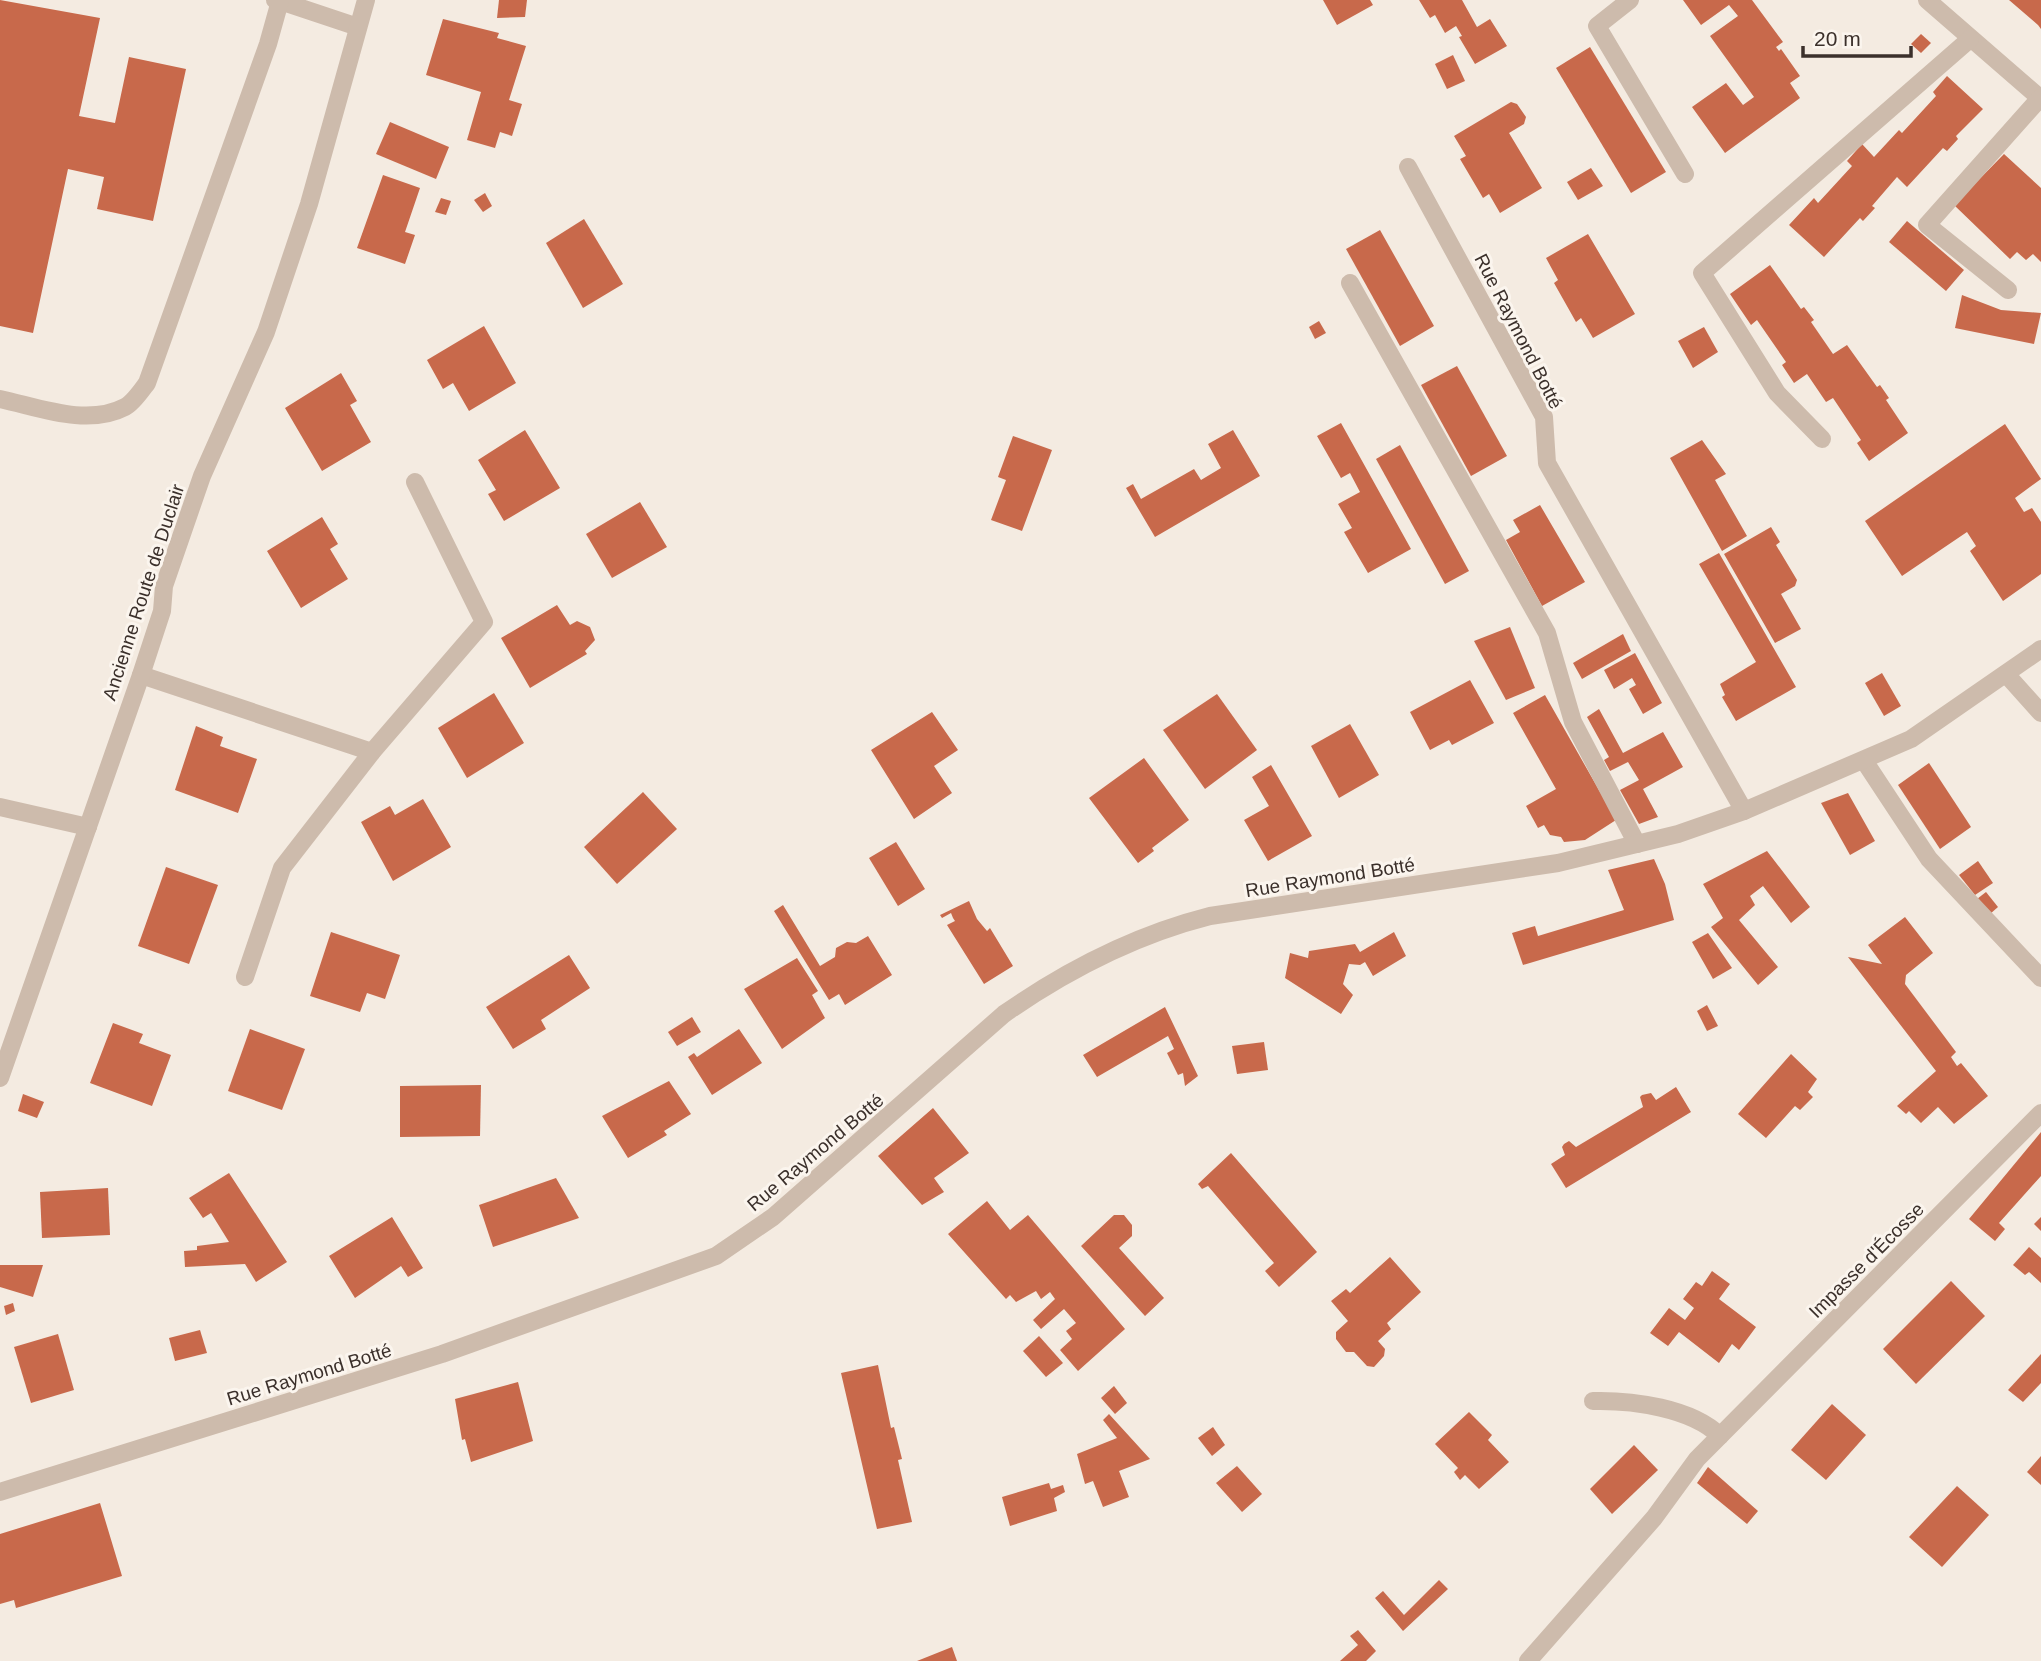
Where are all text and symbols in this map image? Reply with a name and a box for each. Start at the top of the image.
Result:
scale bar [1803,14,1912,58]
text: 20 m [1814,27,1861,50]
street label: Rue Raymond Botté [1470,250,1567,412]
street label: Ancienne Route de Duclair [99,481,189,703]
street label: Rue Raymond Botté [1244,854,1416,901]
street label: Rue Raymond Botté [743,1089,888,1215]
street label: Impasse d'Écosse [1805,1199,1928,1322]
street label: Rue Raymond Botté [224,1339,394,1410]

